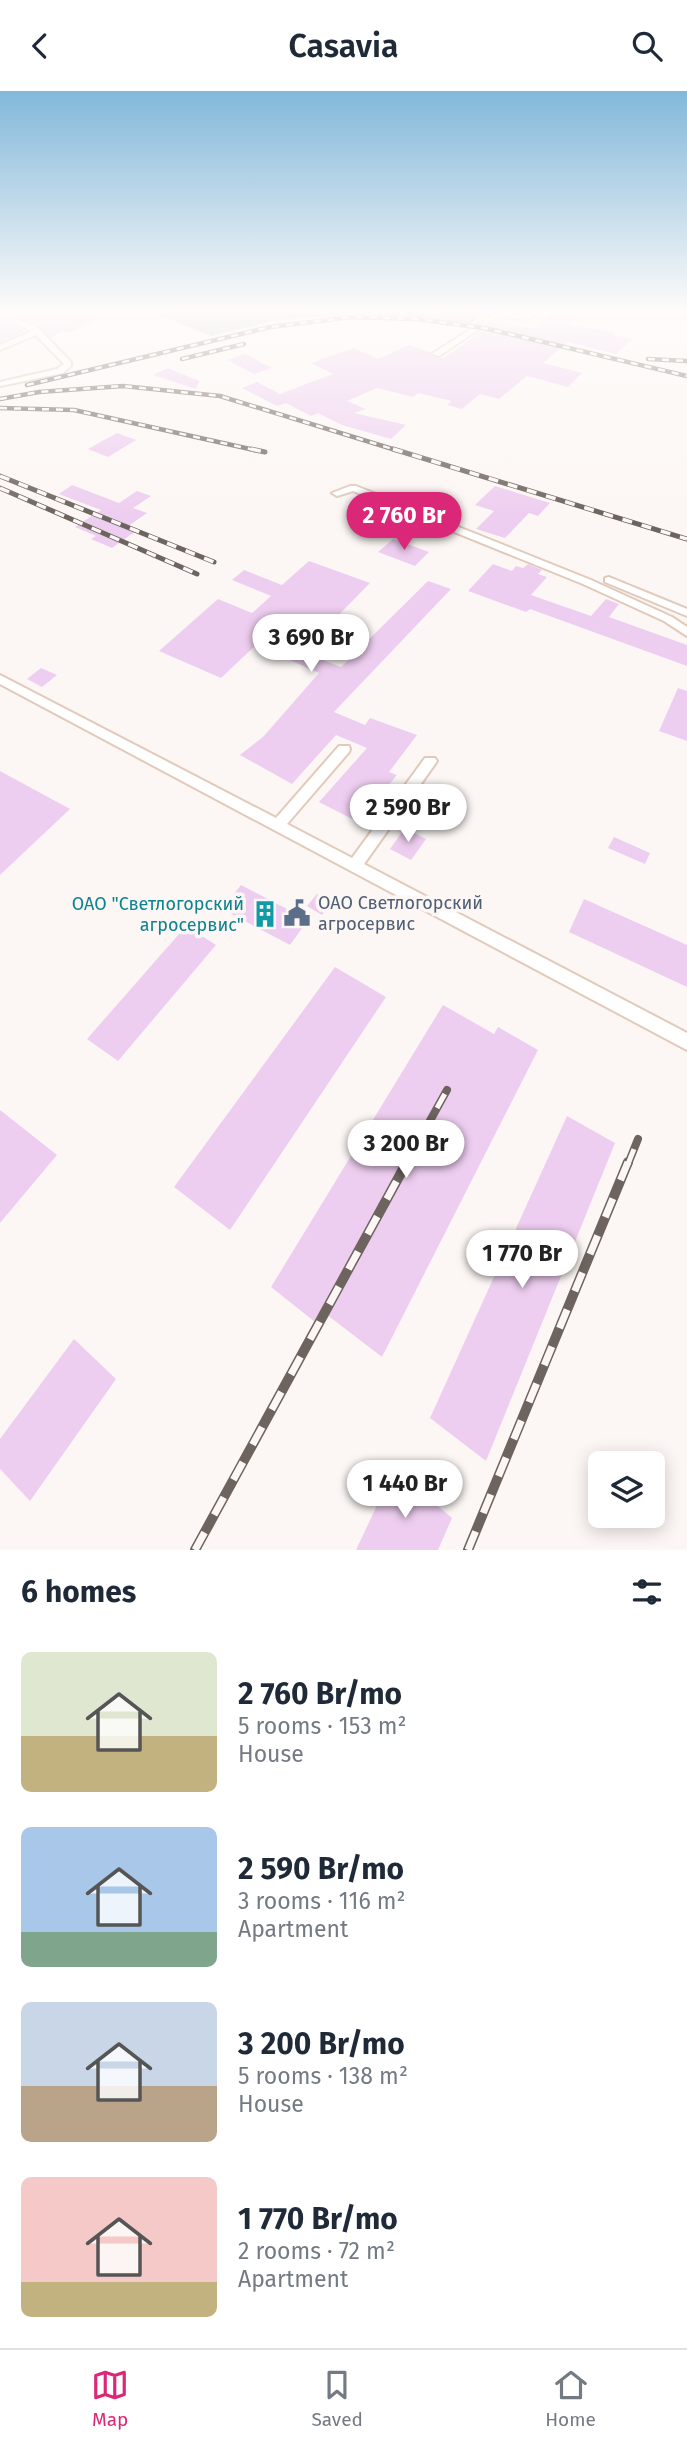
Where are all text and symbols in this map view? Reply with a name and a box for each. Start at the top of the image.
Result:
icon: back [21,27,59,65]
text: Casavia [289,27,398,65]
icon: search [628,27,666,65]
pin: 2 760 Br [332,493,476,552]
text: 2 760 Br [363,501,445,529]
pin: 3 690 Br [239,615,383,674]
text: 3 690 Br [268,623,354,651]
pin: 2 590 Br [336,785,480,844]
text: 2 590 Br [366,793,450,821]
place label: ОАО Светлогорский агросервис [318,892,483,935]
place label: ОАО "Светлогорский агросервис" [72,893,244,936]
public building icon: ОАО Светлогорский агросервис [282,898,312,928]
building icon: ОАО "Светлогорский агросервис" [250,899,280,929]
pin: 3 200 Br [334,1121,478,1180]
text: 3 200 Br [363,1129,449,1157]
pin: 1 770 Br [450,1231,594,1290]
text: 1 770 Br [482,1239,562,1267]
map controls [588,1451,665,1528]
button: layers [588,1451,665,1528]
pin: 1 440 Br [333,1461,477,1520]
text: 1 440 Br [363,1469,447,1497]
icon: filters [628,1573,666,1611]
text: 6 homes [21,1574,136,1610]
text: 2 760 Br/mo [238,1676,402,1712]
icon: home [77,1680,161,1764]
text: 5 rooms · 153 m² [238,1712,407,1740]
text: House [238,1740,304,1768]
text: 2 590 Br/mo [238,1851,404,1887]
icon: home [77,1855,161,1939]
text: 3 rooms · 116 m² [238,1887,406,1915]
text: Apartment [238,1915,348,1943]
text: 3 200 Br/mo [238,2026,405,2062]
icon: home [77,2030,161,2114]
text: 5 rooms · 138 m² [238,2062,408,2090]
text: House [238,2090,304,2118]
text: 1 770 Br/mo [238,2201,398,2237]
icon: home [77,2205,161,2289]
text: 2 rooms · 72 m² [238,2237,395,2265]
text: Apartment [238,2265,348,2293]
tab: Map [91,2366,129,2431]
tab: Saved [311,2366,363,2431]
tab: Home [545,2366,596,2431]

